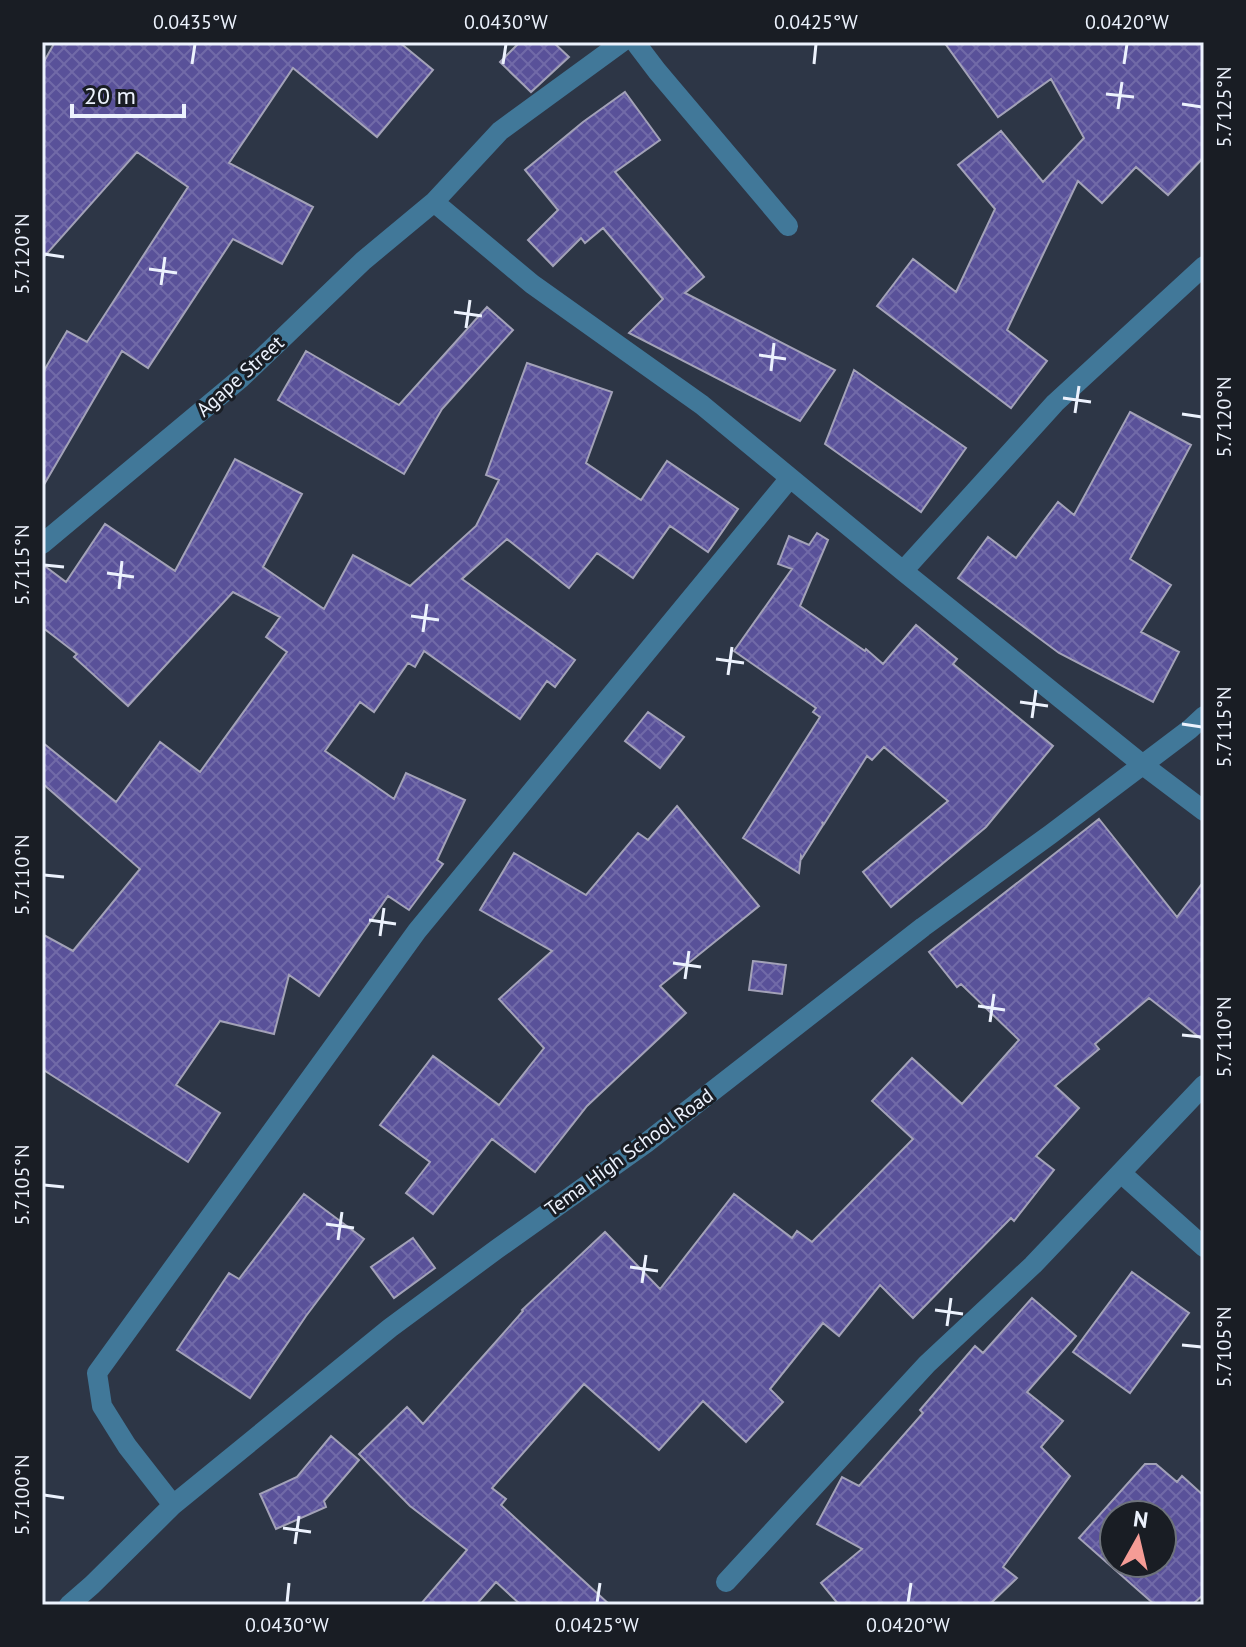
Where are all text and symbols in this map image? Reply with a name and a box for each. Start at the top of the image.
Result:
text: 0.0435°W [153,9,237,35]
text: 0.0430°W [464,9,548,35]
text: 0.0425°W [774,9,858,35]
text: 0.0420°W [1085,9,1169,35]
text: 5.7125°N [1211,67,1237,147]
scale bar [72,68,184,118]
text: 20 m [84,80,136,111]
text: 5.7120°N [9,214,35,294]
street label: Agape Street [191,330,290,422]
text: 5.7120°N [1211,377,1237,457]
text: 5.7115°N [9,525,35,605]
text: 5.7115°N [1211,687,1237,767]
text: 5.7110°N [9,835,35,915]
text: 5.7110°N [1211,997,1237,1077]
street label: Tema High School Road [540,1082,718,1222]
text: 5.7105°N [9,1145,35,1225]
text: 5.7105°N [1211,1307,1237,1387]
text: 5.7100°N [9,1455,35,1535]
north arrow [1098,1499,1178,1579]
text: N [1132,1504,1150,1534]
text: 0.0430°W [245,1612,329,1638]
text: 0.0425°W [555,1612,639,1638]
text: 0.0420°W [866,1612,950,1638]

